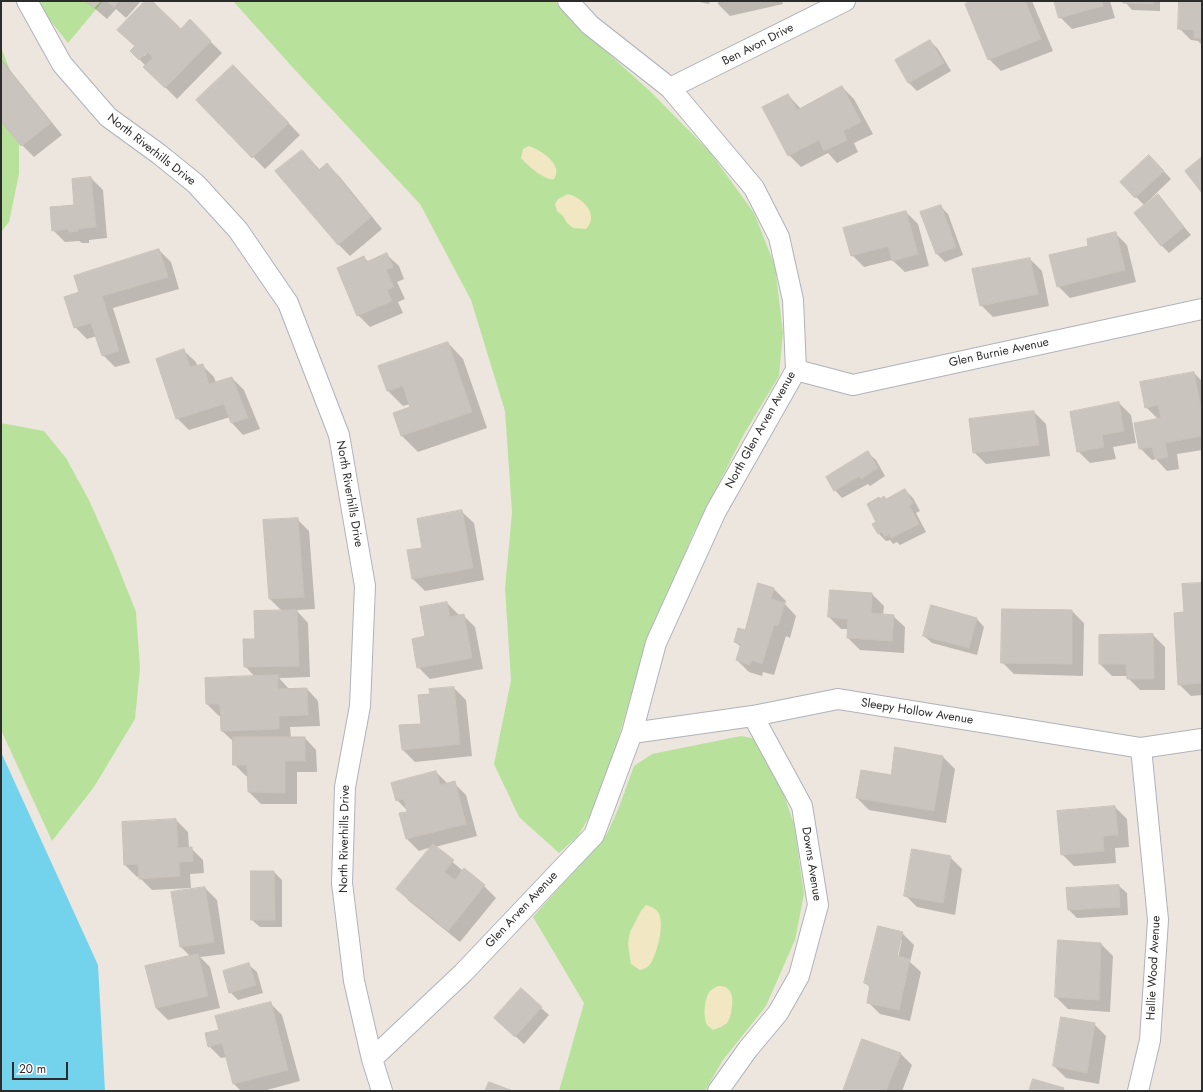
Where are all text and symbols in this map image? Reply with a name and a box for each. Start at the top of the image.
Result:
street label: Ben Avon Drive [720,21,796,69]
street label: North Riverhills Drive [104,111,198,189]
street label: Glen Burnie Avenue [948,335,1050,371]
street label: North Glen Arven Avenue [723,369,799,491]
street label: North Riverhills Drive [333,440,365,548]
street label: Sleepy Hollow Avenue [860,696,974,728]
street label: North Riverhills Drive [337,785,353,893]
street label: Downs Avenue [798,826,824,902]
street label: Glen Arven Avenue [483,869,561,951]
street label: Hallie Wood Avenue [1144,915,1164,1021]
scale bar [14,1054,70,1080]
text: 20 m [19,1060,46,1078]

